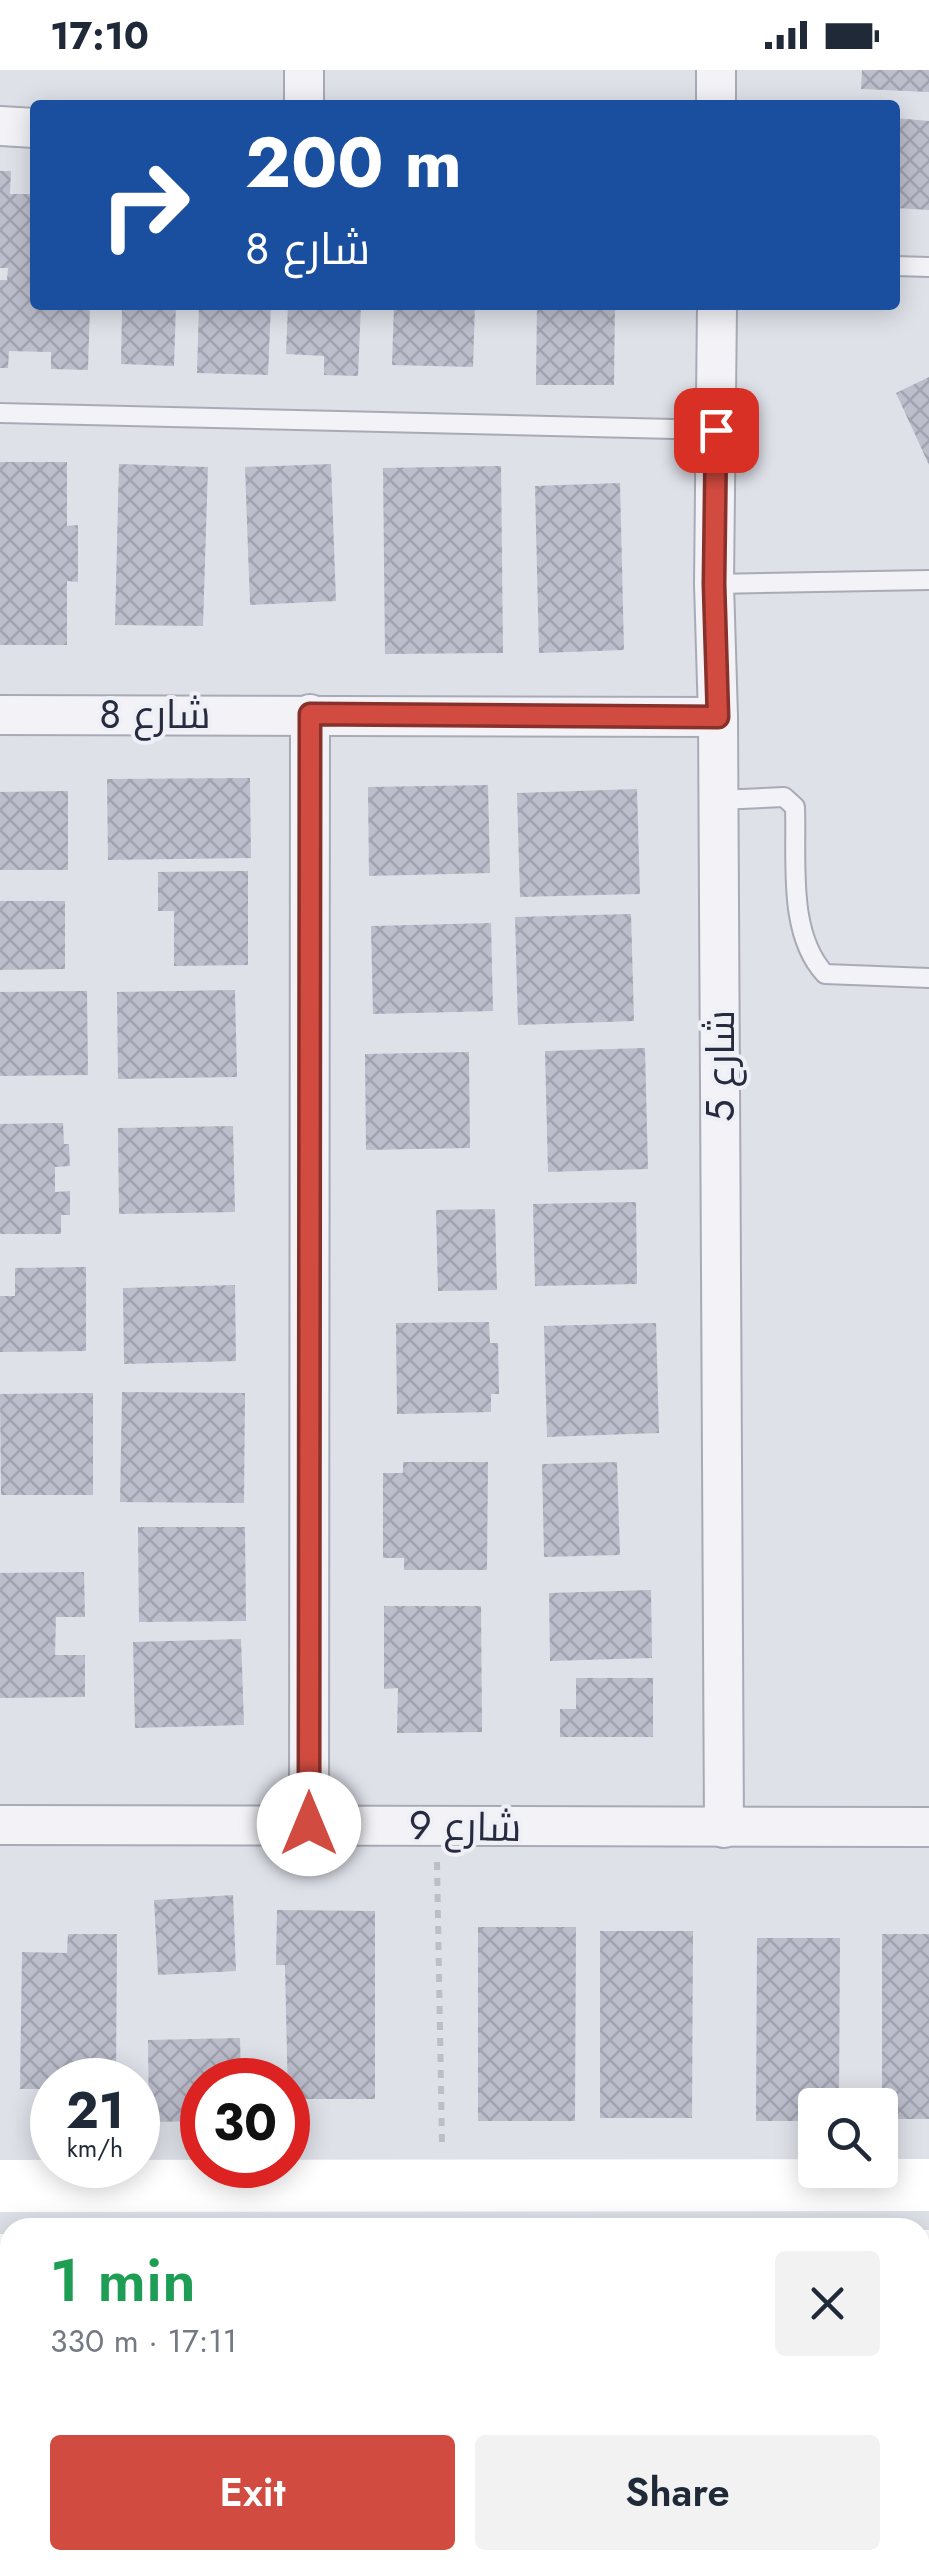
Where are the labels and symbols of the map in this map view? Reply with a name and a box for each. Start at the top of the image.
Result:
pin [674,388,759,473]
street label: شارع 8 [99,685,211,743]
street label: شارع 5 [691,1010,749,1122]
position arrow [257,1772,361,1876]
street label: شارع 9 [408,1796,522,1856]
speed limit sign: 30 [180,2058,310,2188]

